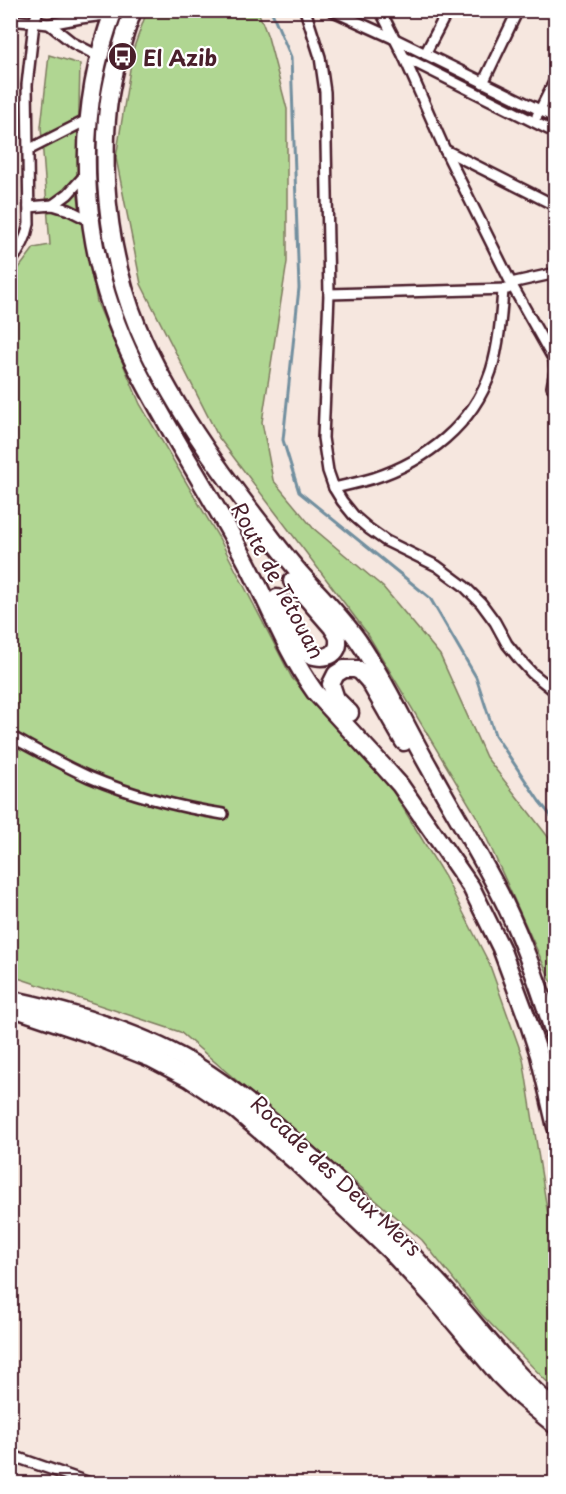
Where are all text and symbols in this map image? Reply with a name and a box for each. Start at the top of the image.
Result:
bus stop icon: El Azib [106,41,138,73]
place label: El Azib [143,41,217,73]
street label: Route de Tétouan [224,496,334,664]
street label: Rocade des Deux Mers [244,1087,430,1263]

